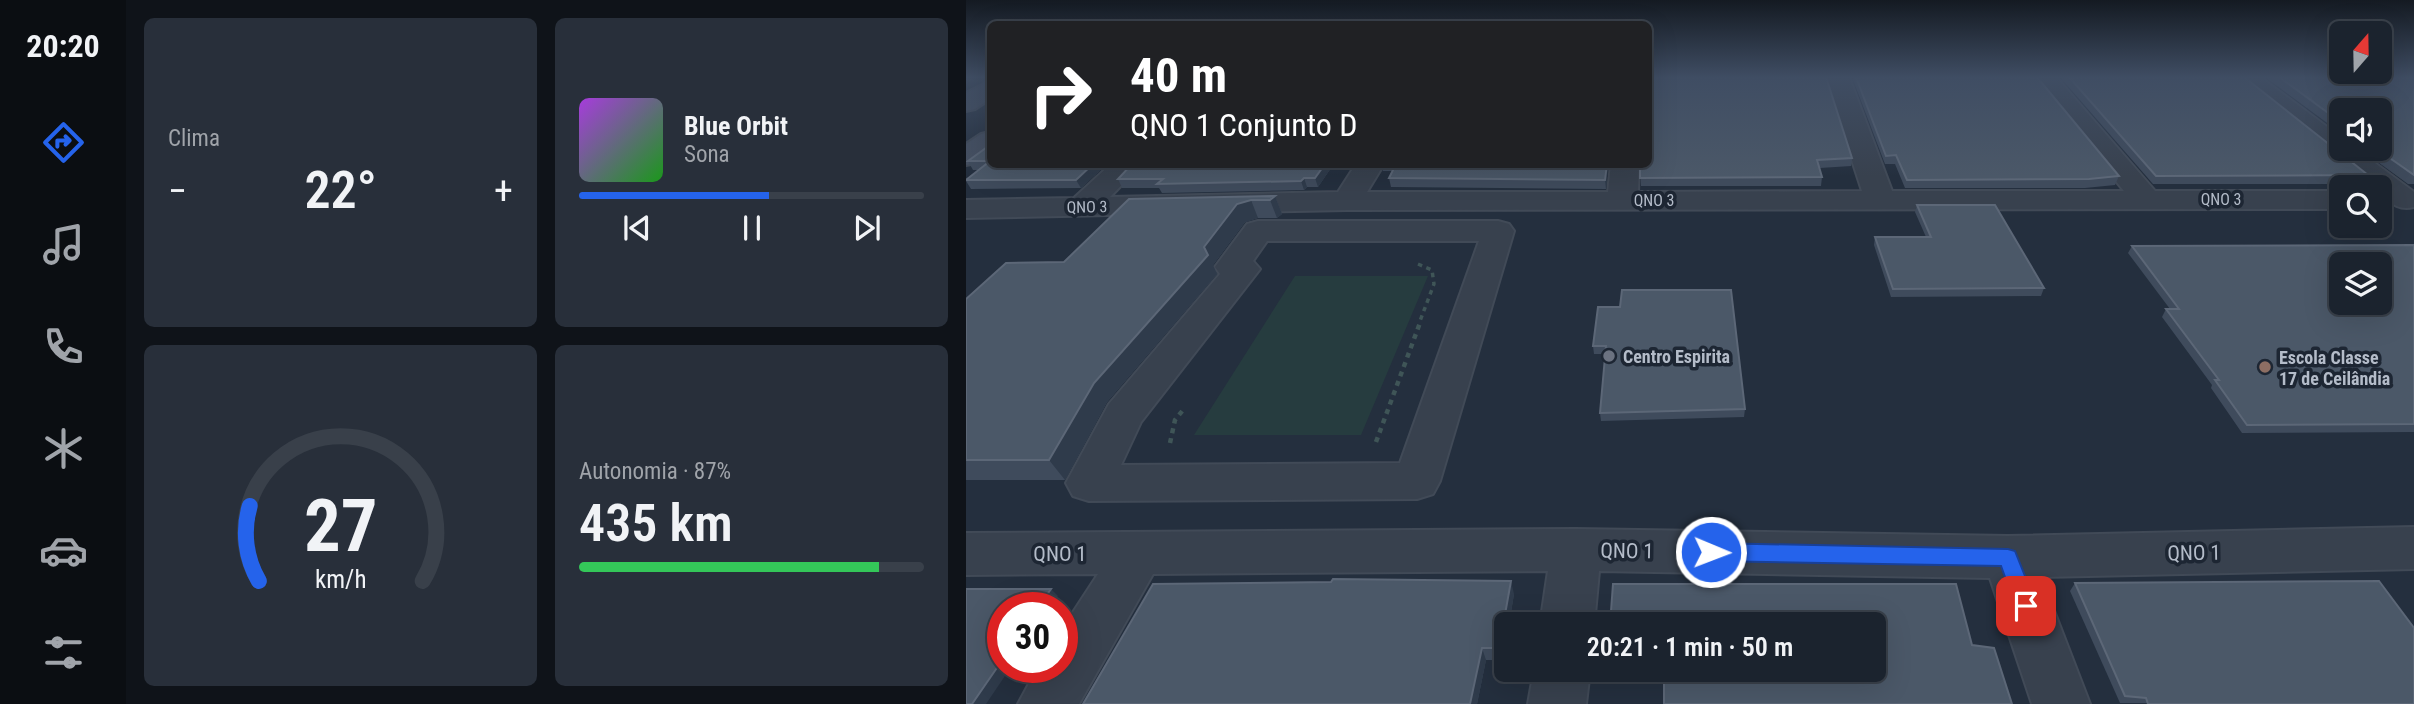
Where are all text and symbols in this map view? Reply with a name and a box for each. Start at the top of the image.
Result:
north arrow [2329,21,2392,84]
map controls [2329,21,2392,315]
text: 20:20 [26,27,100,65]
text: 40 m [1130,47,1227,104]
icon: right [1015,49,1106,140]
button: sound [2329,98,2392,161]
text: QNO 1 Conjunto D [1130,106,1357,144]
text: Blue Orbit [684,111,788,141]
icon: directions [39,118,88,167]
text: Clima [168,125,220,152]
text: Sona [684,141,730,168]
text: 22° [304,160,377,221]
text: − [168,169,187,213]
text: + [494,169,513,213]
button: search [2329,175,2392,238]
street label: QNO 3 [2201,190,2241,209]
street label: QNO 3 [1634,191,1674,210]
street label: QNO 3 [1066,197,1108,217]
icon: previous [618,209,656,247]
icon: pause [733,209,771,247]
icon: next [848,209,886,247]
icon: music [39,220,88,269]
button: layers [2329,252,2392,315]
icon: phone [39,322,88,371]
place label: Centro Espirita [1623,346,1730,367]
place label: Escola Classe 17 de Ceilândia [2279,347,2390,389]
marker: Centro Espirita [1601,348,1617,364]
marker: Escola Classe 17 de Ceilândia [2257,359,2273,375]
icon: climate [39,424,88,473]
text: Autonomia · 87% [579,458,731,485]
text: 27 [304,484,377,570]
text: 435 km [579,493,733,554]
position arrow [1674,515,1748,589]
icon: car [39,526,88,575]
street label: QNO 1 [1600,539,1654,563]
street label: QNO 1 [2167,541,2221,565]
street label: QNO 1 [1033,542,1087,566]
text: km/h [315,565,366,594]
pin [1996,576,2056,636]
icon: arrive [2007,587,2045,625]
speed limit sign: 30 [987,592,1078,683]
icon: filters [39,628,88,677]
text: 20:21 · 1 min · 50 m [1587,632,1793,662]

